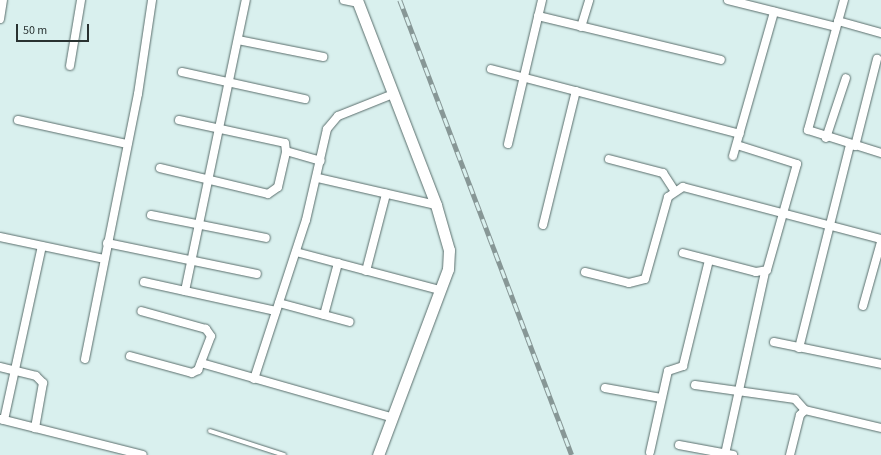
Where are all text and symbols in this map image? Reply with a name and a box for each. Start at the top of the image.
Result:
scale bar [18,16,91,42]
text: 50 m [23,22,47,39]

